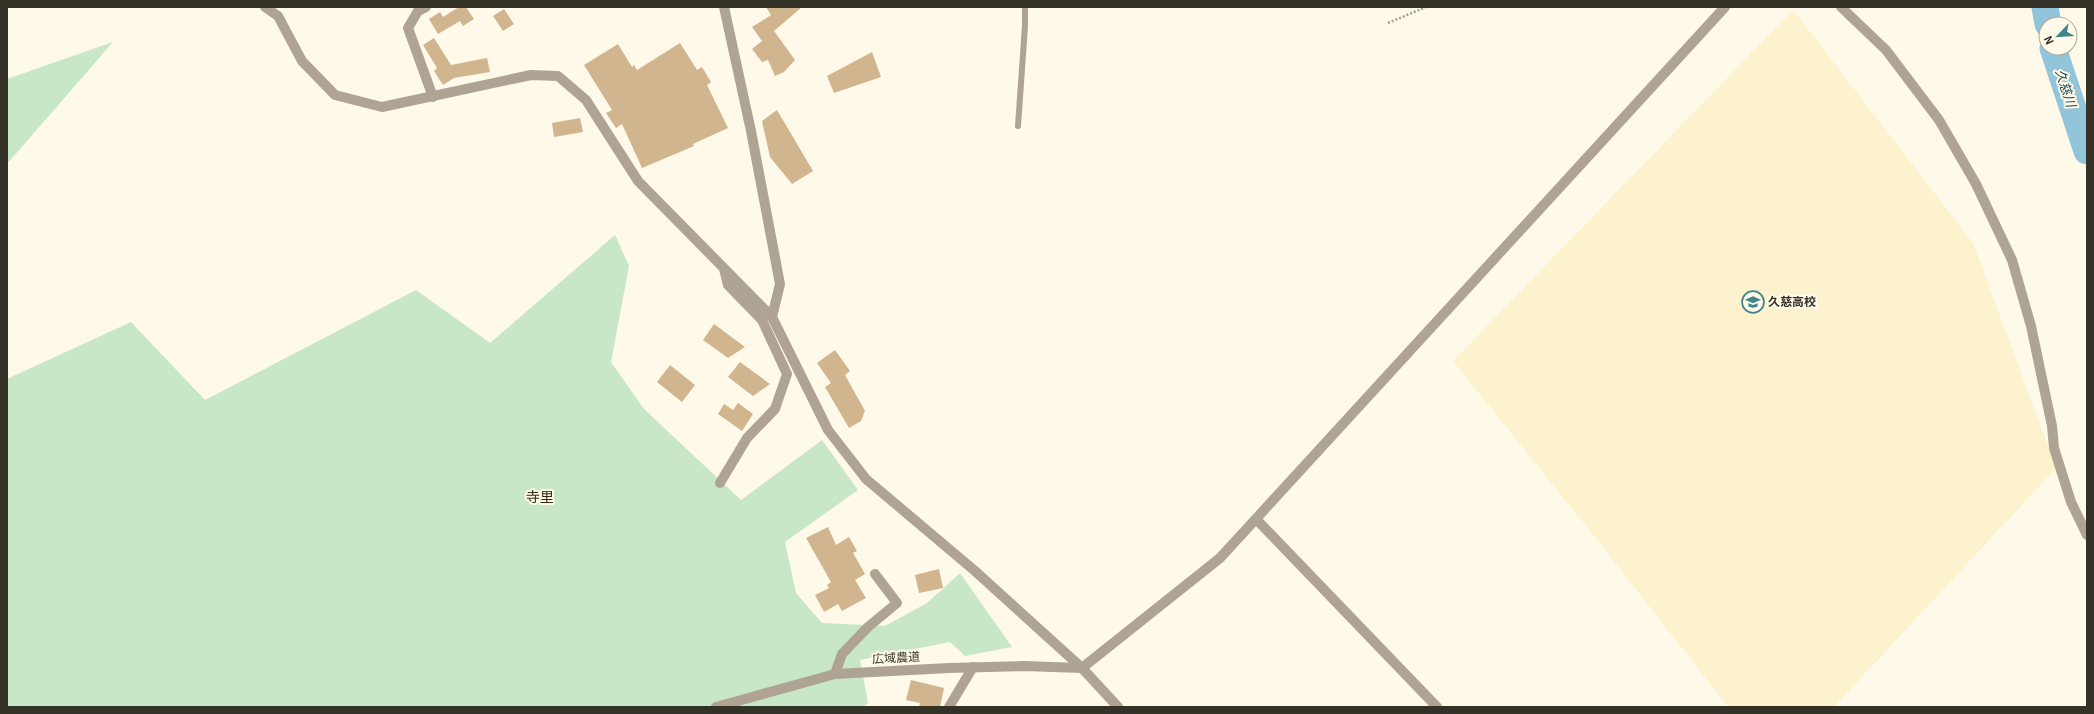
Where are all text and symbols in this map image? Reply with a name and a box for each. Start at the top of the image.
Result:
north arrow [2038,16,2078,56]
text: N [2039,34,2057,48]
water label: 久慈川 [2051,66,2082,111]
school or university icon: 久慈高校 [1740,289,1766,315]
place label: 久慈高校 [1768,292,1816,309]
district label: 寺里 [526,486,554,506]
street label: 広域農道 [872,647,920,666]

